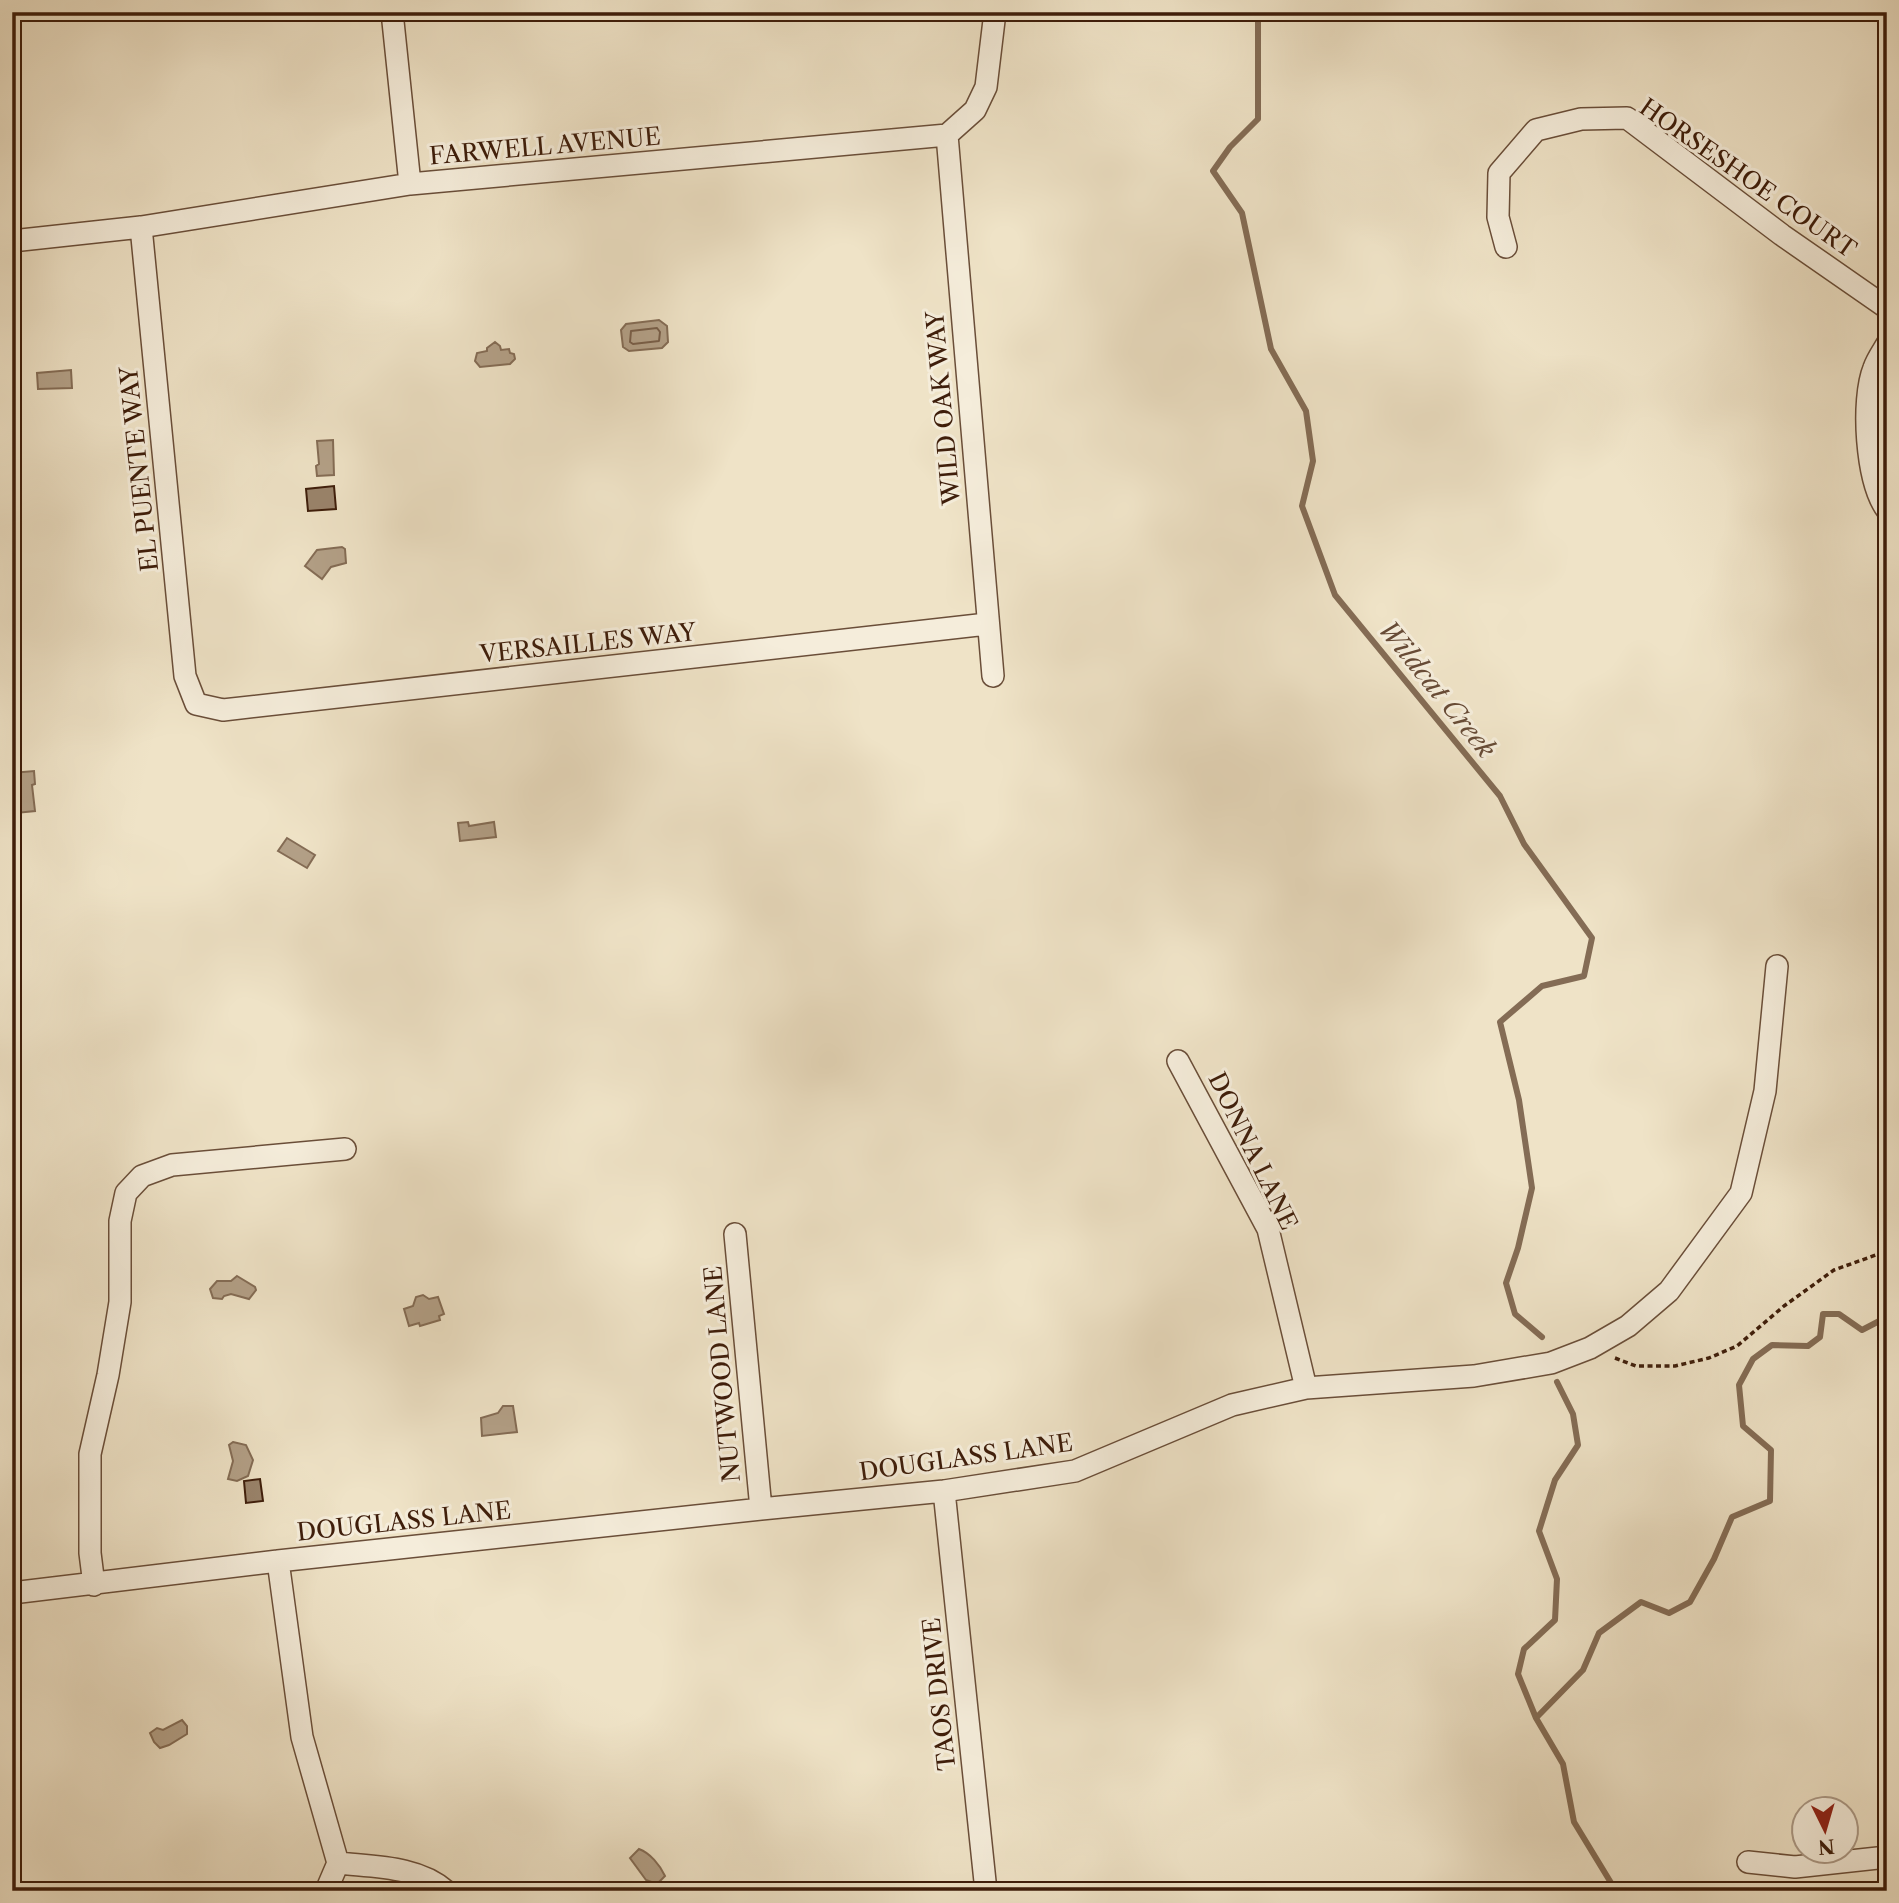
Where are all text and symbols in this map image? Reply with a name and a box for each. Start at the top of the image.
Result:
street label: HORSESHOE COURT [1634,92,1862,264]
street label: FARWELL AVENUE [428,121,662,171]
street label: WILD OAK WAY [920,309,966,507]
street label: EL PUENTE WAY [114,364,164,573]
water label: Wildcat Creek [1372,614,1503,765]
street label: VERSAILLES WAY [477,617,699,669]
street label: DONNA LANE [1202,1067,1304,1235]
street label: NUTWOOD LANE [698,1265,746,1483]
street label: DOUGLASS LANE [857,1428,1075,1486]
street label: DOUGLASS LANE [295,1495,513,1547]
street label: TAOS DRIVE [917,1616,961,1772]
north arrow [1790,1794,1860,1864]
text: N [1817,1834,1836,1859]

